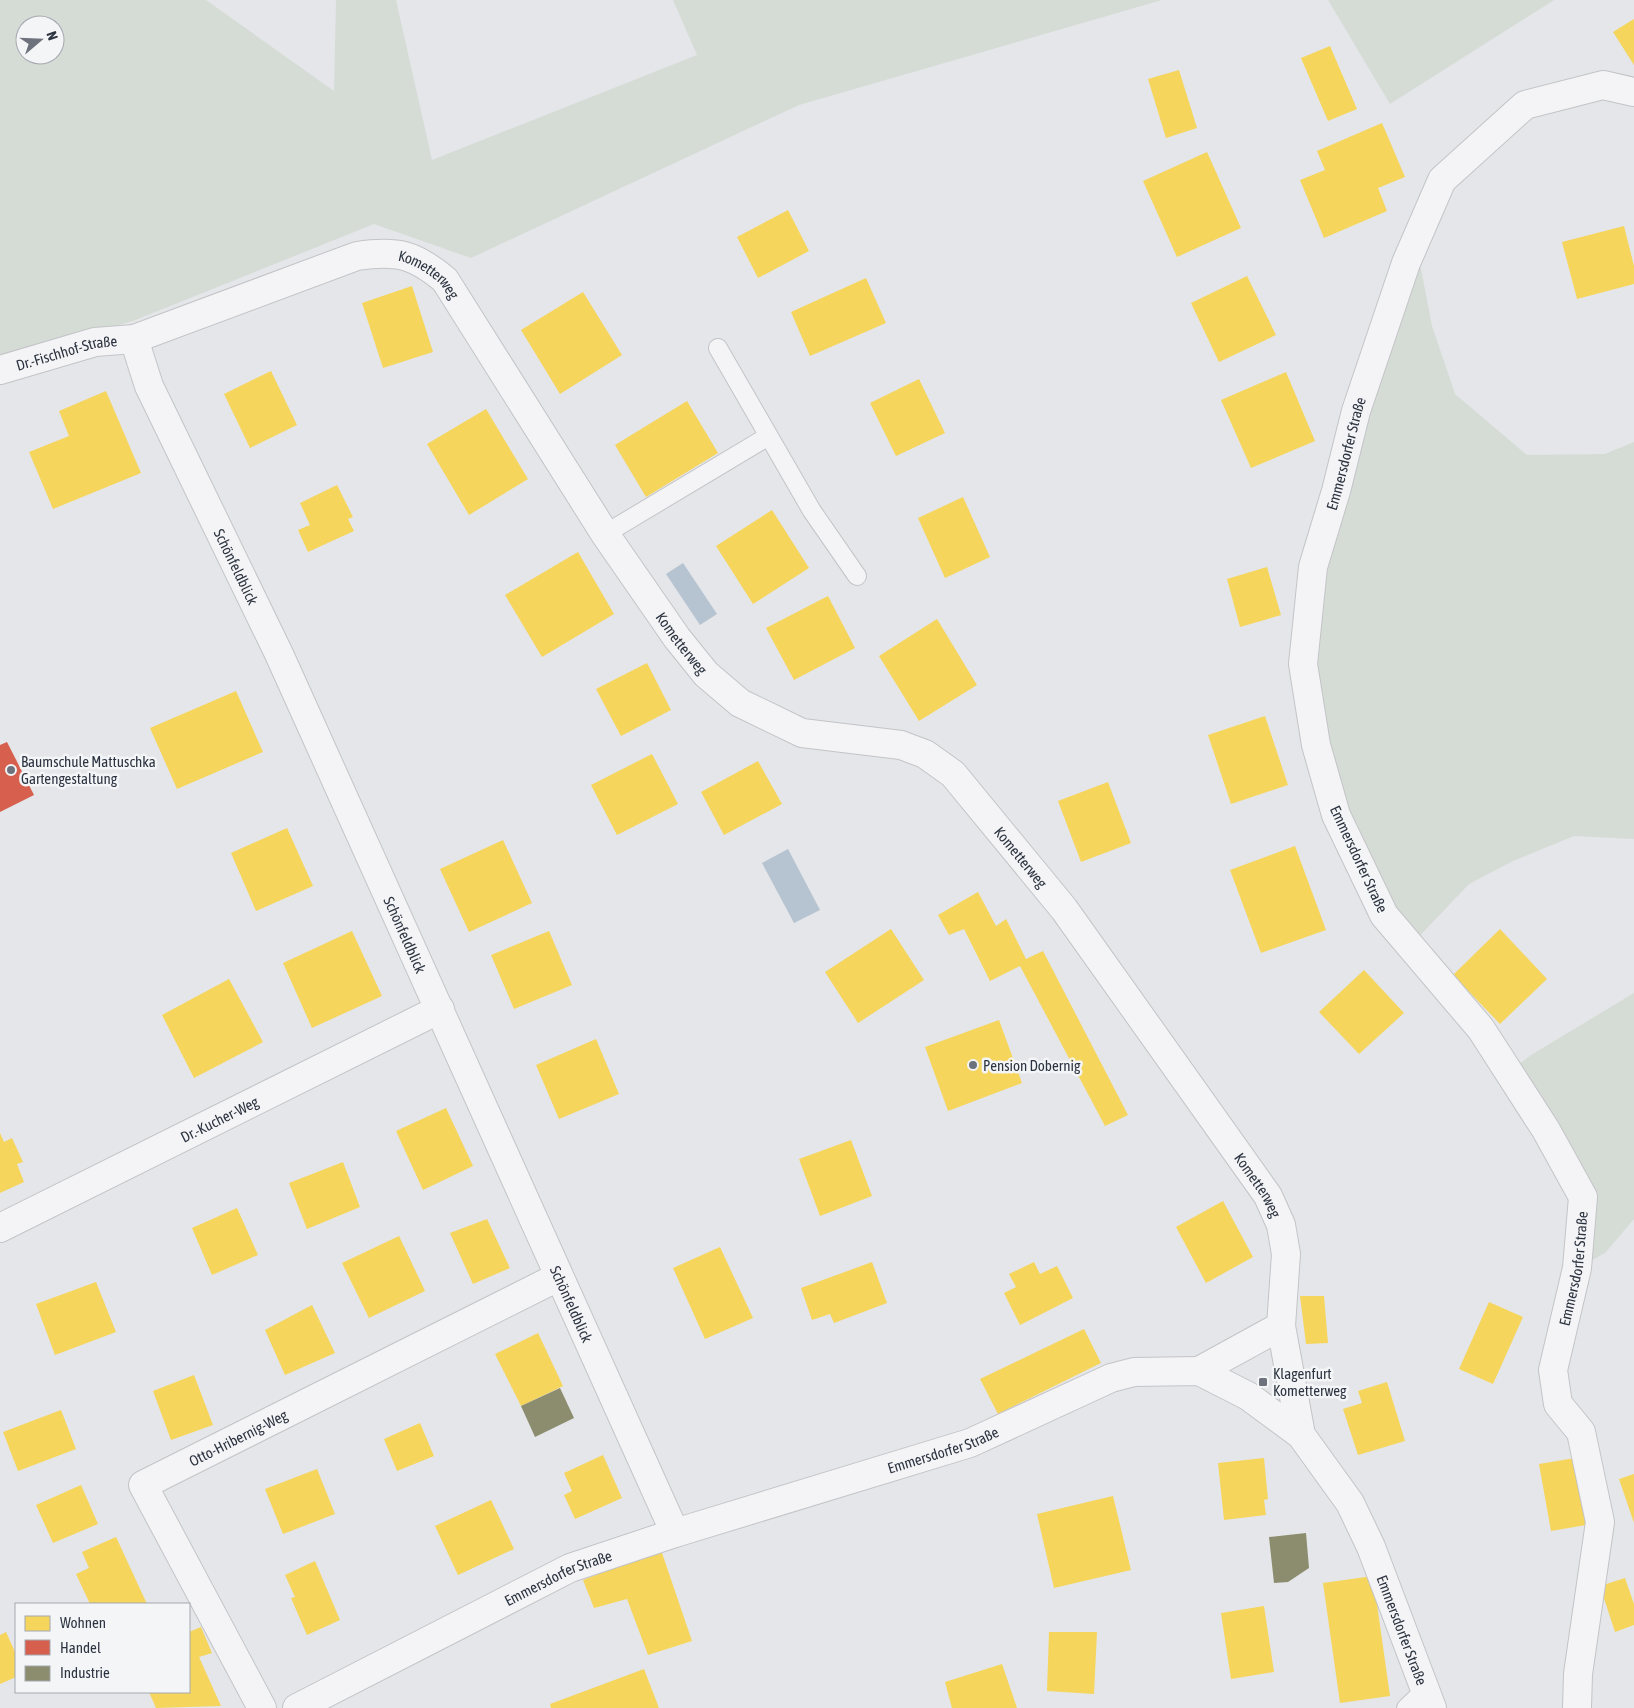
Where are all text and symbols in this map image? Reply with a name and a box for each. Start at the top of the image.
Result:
north arrow [15,15,65,65]
text: N [43,29,61,42]
street label: Kometterweg [397,246,463,302]
street label: Dr.-Fischhof-Straße [14,332,118,373]
street label: Emmersdorfer Straße [1322,394,1369,512]
street label: Schönfeldblick [211,526,262,608]
street label: Kometterweg [653,609,711,678]
place label: Baumschule Mattuschka Gartengestaltung [21,753,156,787]
marker: Baumschule Mattuschka Gartengestaltung [5,764,17,776]
street label: Emmersdorfer Straße [1327,803,1391,915]
street label: Kometterweg [991,823,1051,891]
street label: Schönfeldblick [381,894,430,976]
place label: Pension Dobernig [983,1057,1081,1074]
marker: Pension Dobernig [967,1059,979,1071]
street label: Dr.-Kucher-Weg [178,1092,262,1145]
street label: Kometterweg [1231,1149,1285,1220]
street label: Emmersdorfer Straße [1555,1210,1590,1327]
street label: Schönfeldblick [547,1263,597,1345]
place label: Klagenfurt Kometterweg [1273,1365,1347,1399]
marker: Klagenfurt Kometterweg [1257,1376,1269,1388]
street label: Otto-Hribernig-Weg [186,1405,290,1469]
street label: Emmersdorfer Straße [885,1423,1001,1476]
street label: Emmersdorfer Straße [501,1546,614,1609]
street label: Emmersdorfer Straße [1374,1573,1431,1687]
legend [15,1603,190,1693]
text: Wohnen [60,1614,106,1631]
text: Handel [60,1639,101,1656]
text: Industrie [60,1664,110,1681]

